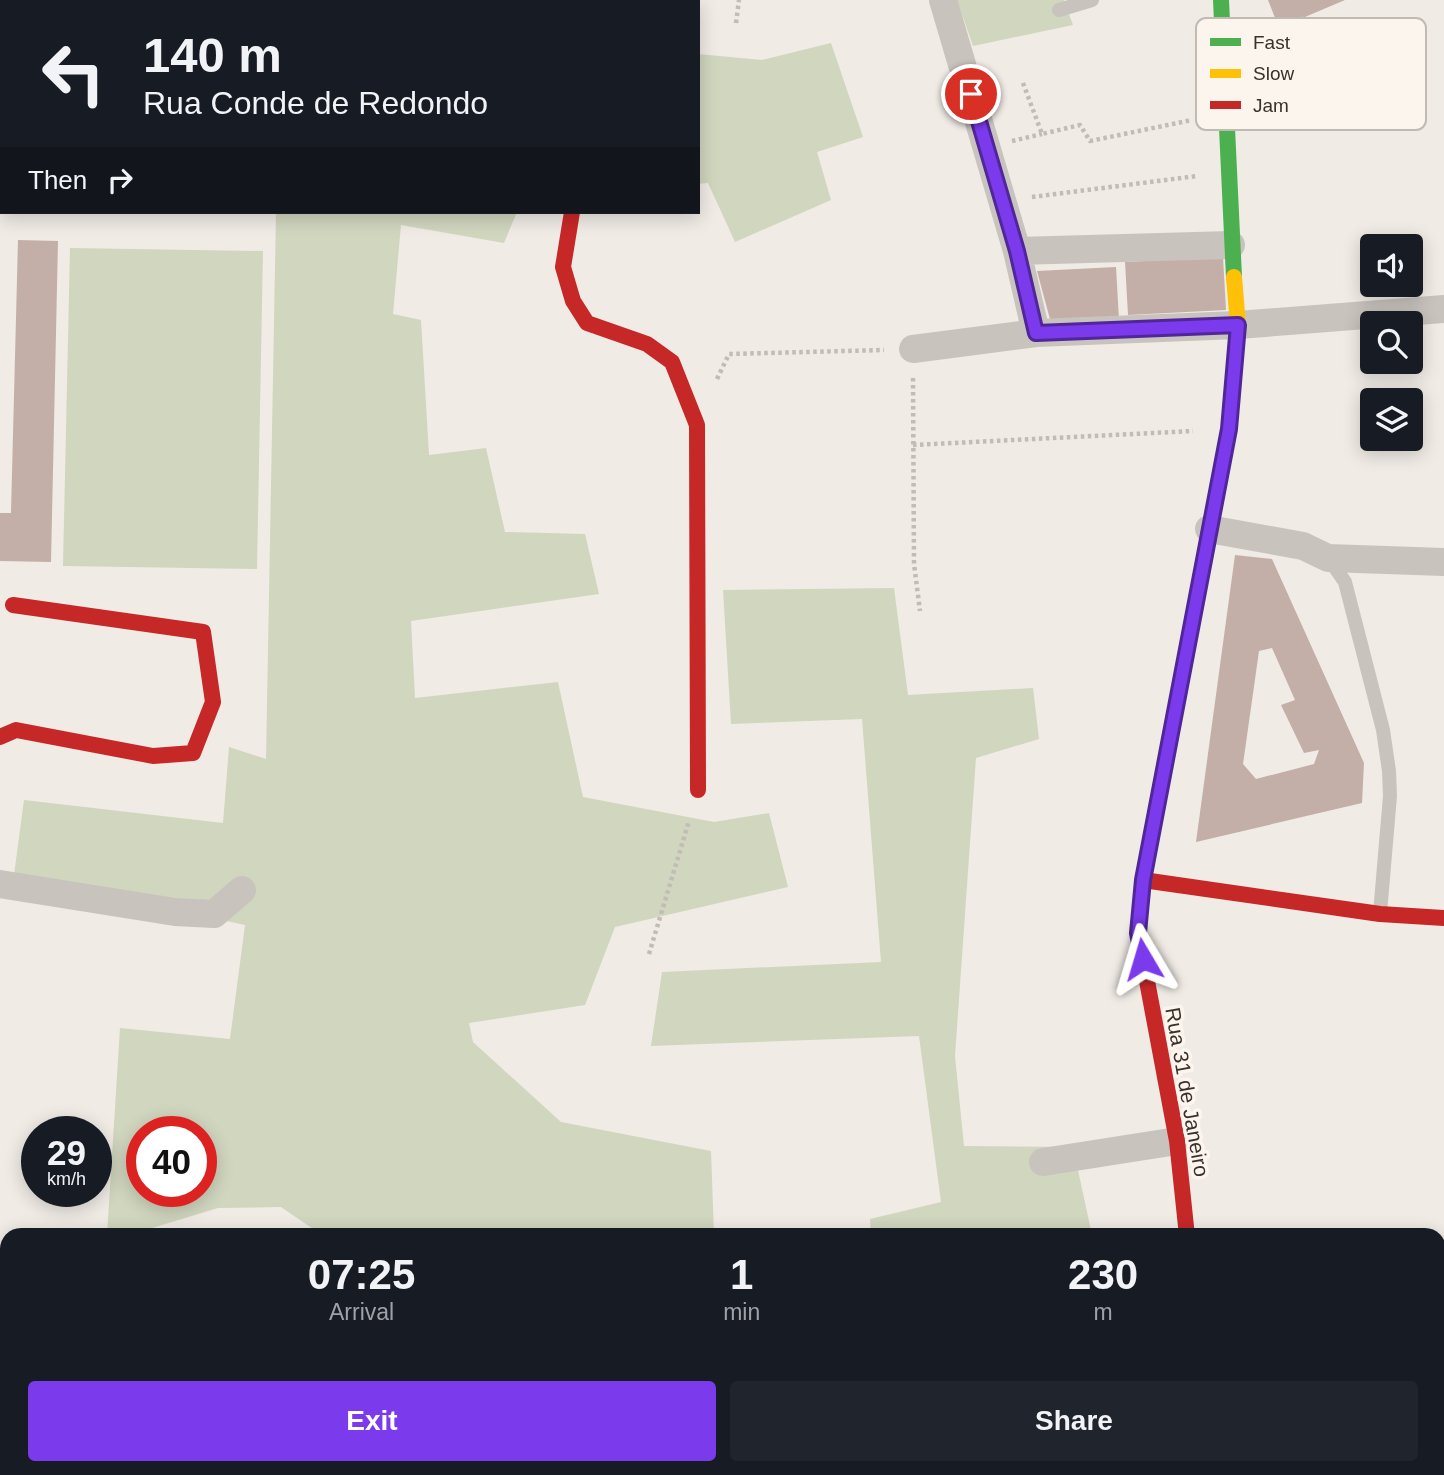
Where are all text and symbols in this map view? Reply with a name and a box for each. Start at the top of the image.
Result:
legend [1196,18,1426,130]
icon: left [28,28,119,119]
text: 140 m [143,28,282,82]
text: Fast [1253,32,1291,53]
text: Slow [1253,63,1294,84]
pin [941,64,1001,124]
icon: arrive [952,75,990,113]
text: Rua Conde de Redondo [143,85,488,121]
text: Jam [1253,95,1289,116]
icon: right [101,161,139,199]
text: Then [28,165,87,195]
map controls [1360,234,1423,451]
button: sound [1360,234,1423,297]
button: search [1360,311,1423,374]
button: layers [1360,388,1423,451]
position arrow [1106,922,1180,996]
street label: Rua 31 de Janeiro [1161,1005,1214,1178]
speed limit sign: 40 [126,1116,217,1207]
text: 29 [47,1133,86,1172]
text: km/h [47,1169,86,1189]
text: 07:25 [308,1251,415,1298]
text: 1 [730,1251,753,1298]
text: 230 [1068,1251,1138,1298]
text: Arrival [329,1299,394,1325]
text: min [723,1299,760,1325]
text: m [1094,1299,1113,1325]
button: Exit [28,1381,716,1461]
button: Share [730,1381,1418,1461]

